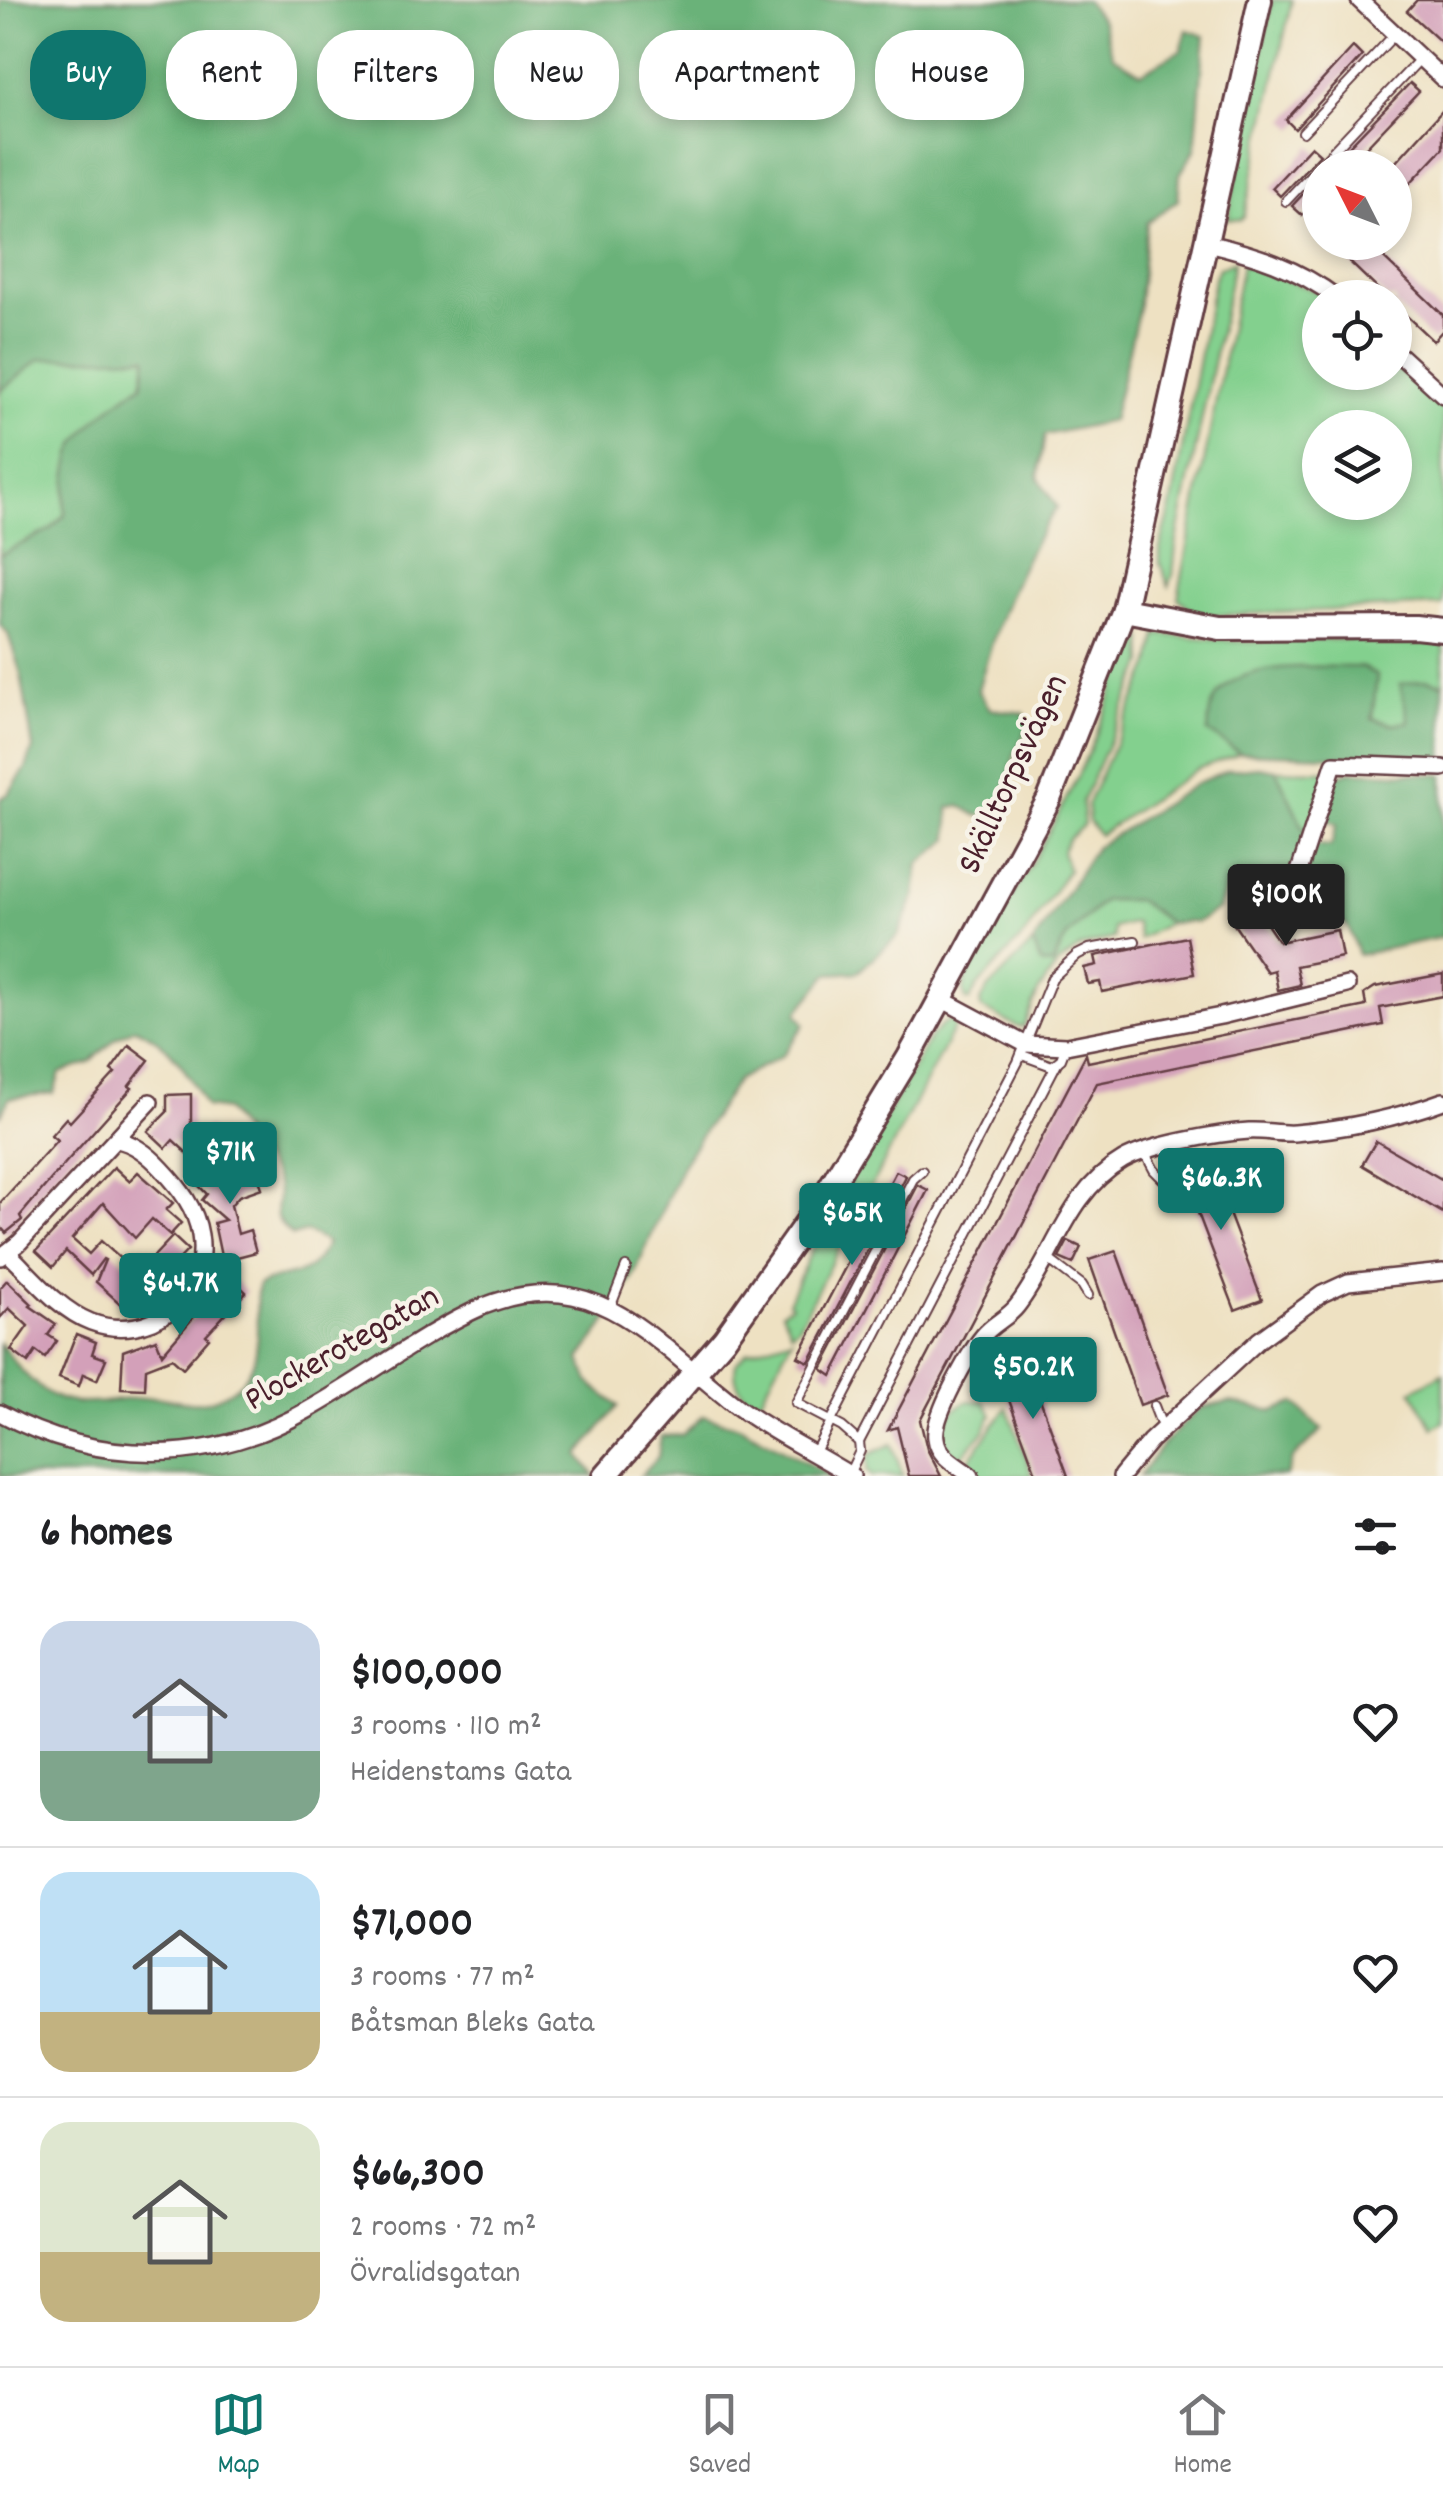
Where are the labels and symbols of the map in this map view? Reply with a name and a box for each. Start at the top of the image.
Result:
north arrow [1302,150,1412,260]
street label: Skälltorpsvägen [947,667,1083,883]
pin: $100K [1216,864,1356,949]
pin: $71K [171,1122,289,1207]
pin: $66.3K [1140,1148,1302,1233]
pin: $65K [793,1183,911,1268]
pin: $64.7K [99,1253,261,1338]
street label: Plockerotegatan [236,1274,450,1426]
pin: $50.2K [952,1337,1114,1422]

